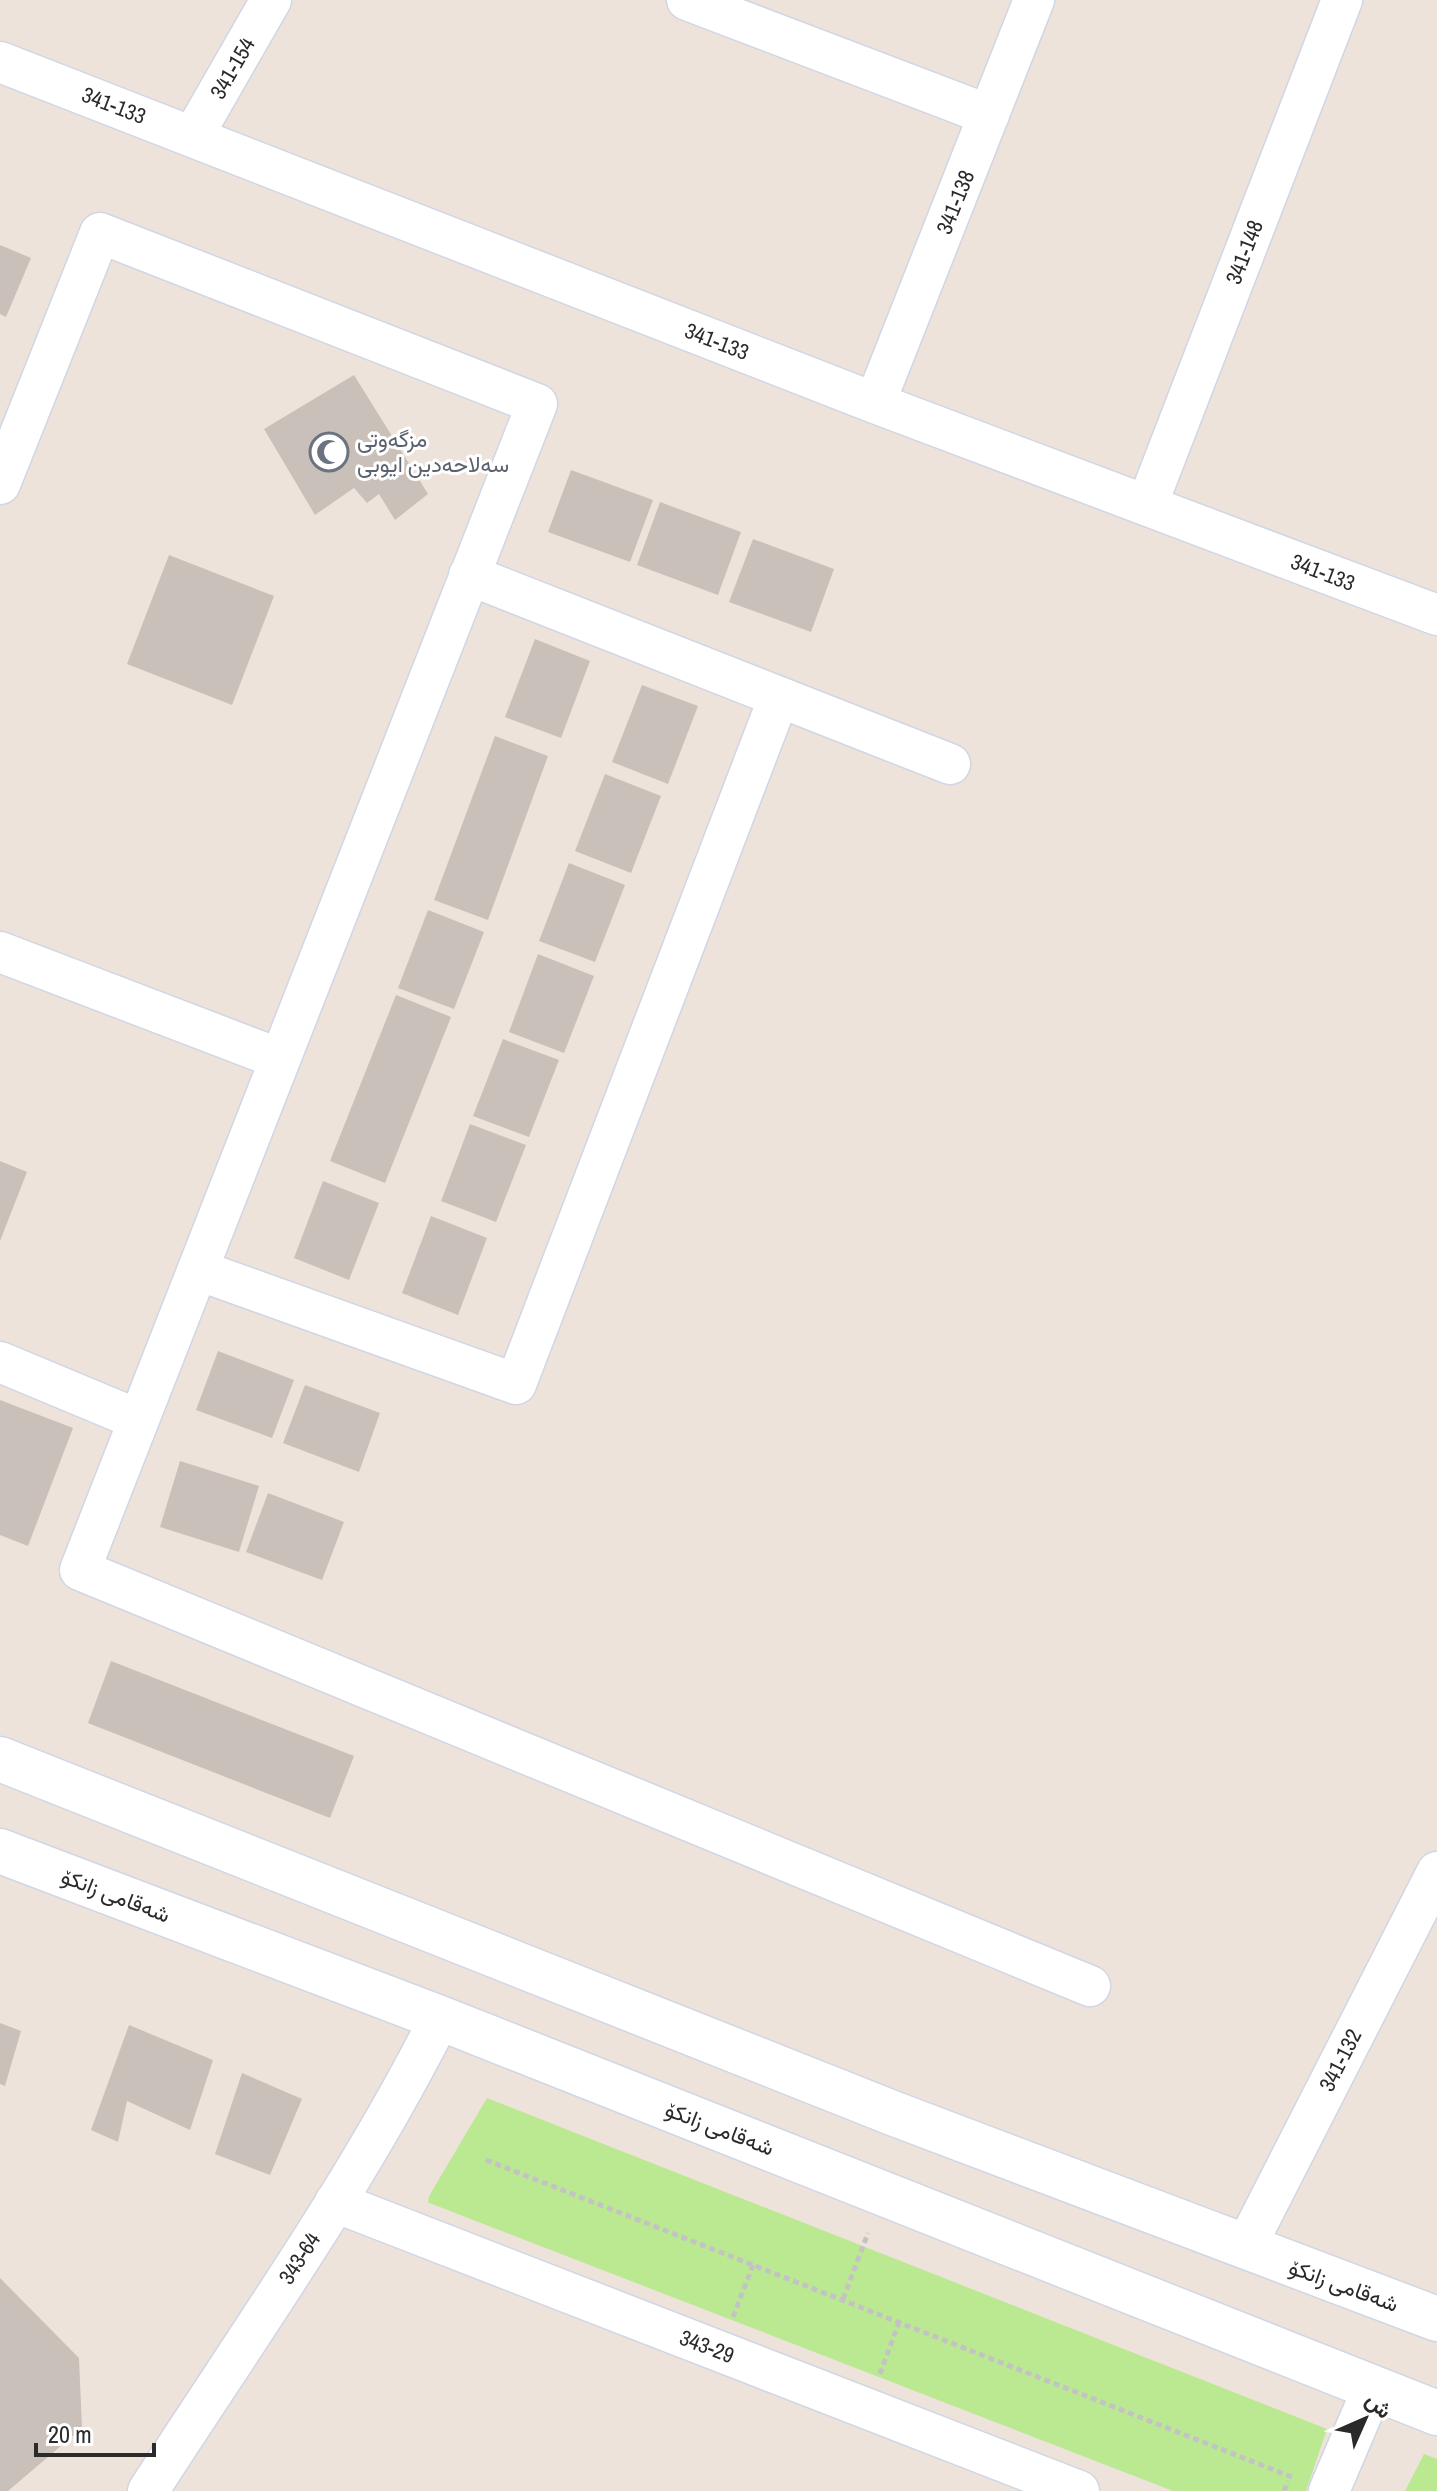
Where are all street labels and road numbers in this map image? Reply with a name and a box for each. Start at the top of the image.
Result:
street label: 341-154 [202,32,262,104]
street label: 341-133 [78,79,150,131]
street label: 341-138 [929,166,981,238]
street label: 341-148 [1218,216,1270,288]
street label: 341-133 [681,315,753,367]
street label: 341-133 [1287,546,1359,598]
street label: شەقامی زانکۆ [57,1860,175,1930]
street label: 341-132 [1312,2024,1368,2096]
street label: شەقامی زانکۆ [661,2093,779,2163]
street label: 343-64 [271,2226,327,2290]
street label: شەقامی زانکۆ [1285,2251,1403,2319]
street label: 343-29 [675,2322,739,2370]

